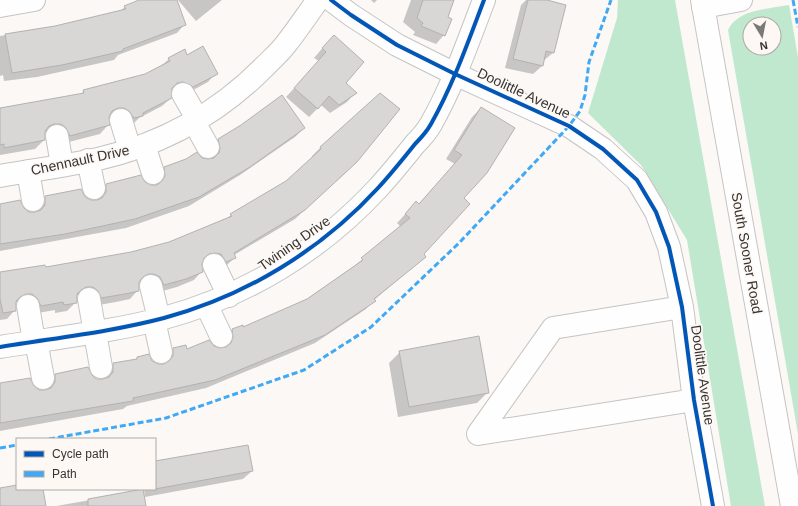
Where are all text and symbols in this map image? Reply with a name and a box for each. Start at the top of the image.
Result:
north arrow [742,16,782,56]
text: N [759,39,769,52]
street label: Doolittle Avenue [475,64,573,122]
street label: Chennault Drive [29,142,131,178]
street label: South Sooner Road [728,191,766,315]
street label: Twining Drive [255,212,333,274]
street label: Doolittle Avenue [688,324,718,426]
legend [16,438,156,490]
text: Cycle path [52,447,109,461]
text: Path [52,467,77,481]

